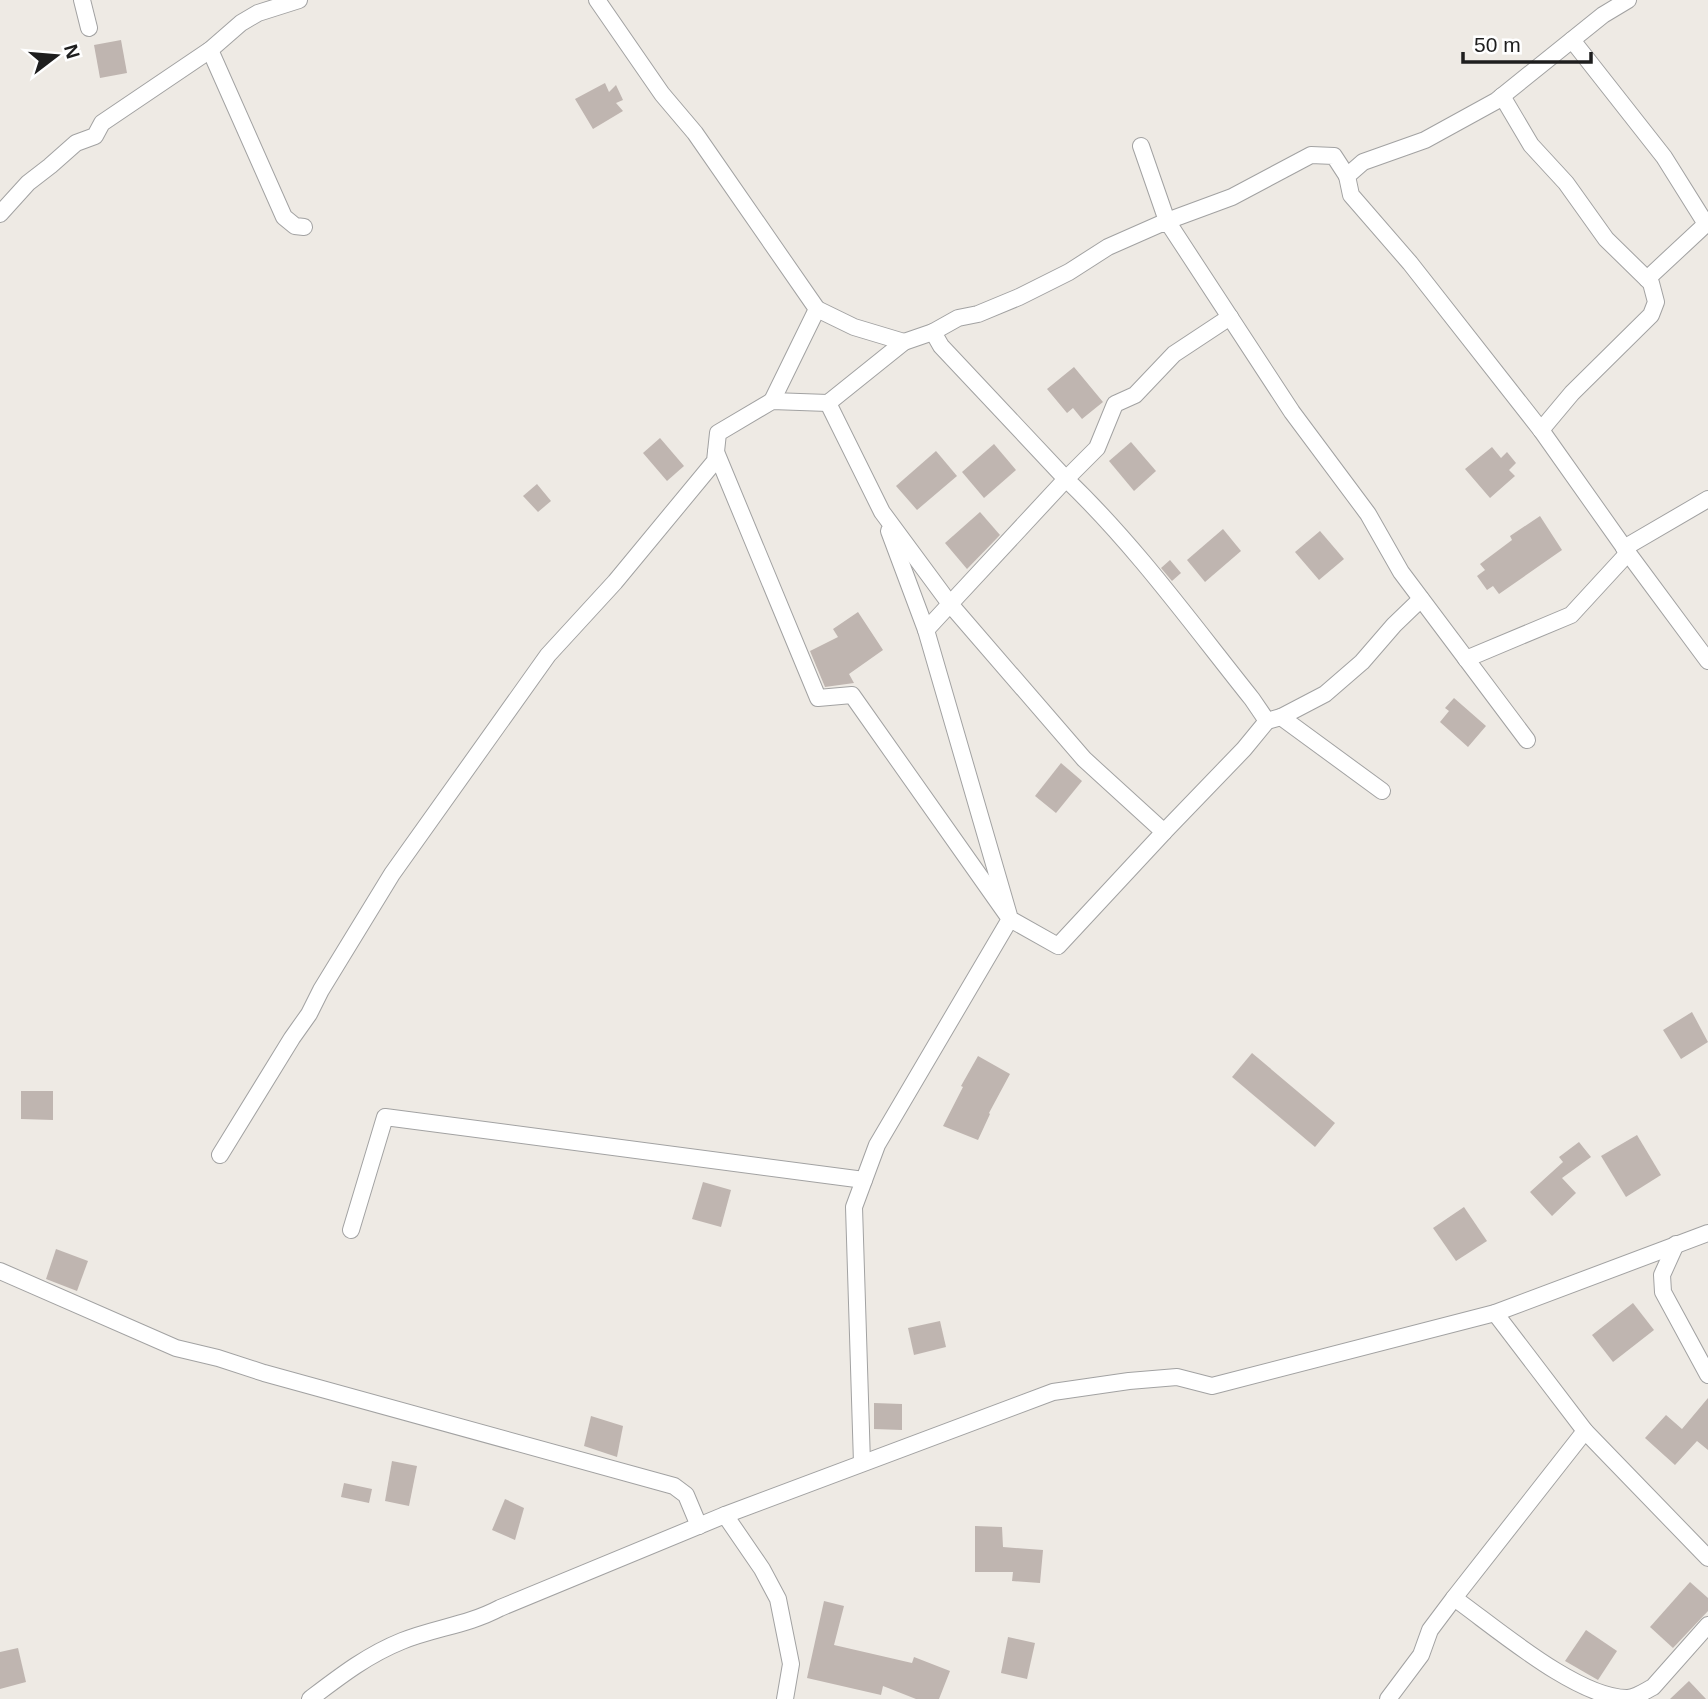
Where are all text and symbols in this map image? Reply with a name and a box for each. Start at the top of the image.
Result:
north arrow [21,21,91,91]
scale bar [1463,21,1591,65]
text: 50 m [1474,33,1521,56]
text: N [60,42,84,61]

